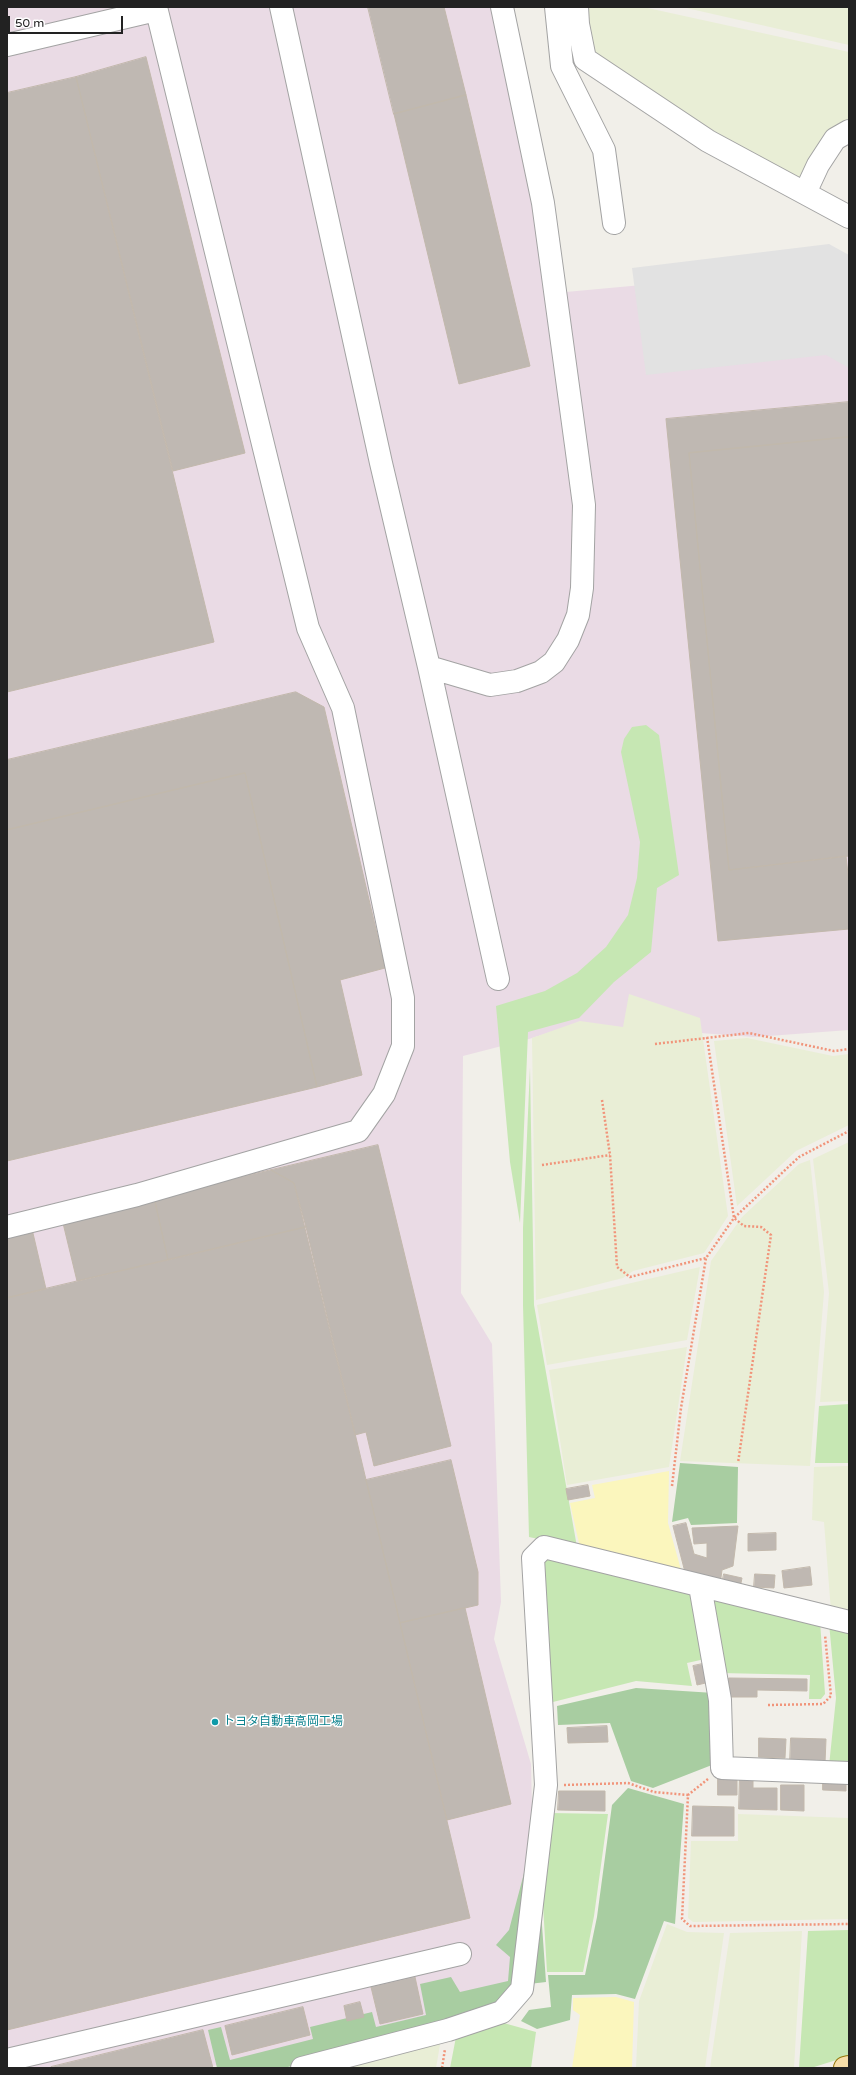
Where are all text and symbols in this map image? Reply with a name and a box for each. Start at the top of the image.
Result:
scale bar [10,8,125,34]
text: 50 m [15,16,44,30]
place label: トヨタ自動車高岡工場 [223,1715,343,1729]
marker: トヨタ自動車高岡工場 [210,1717,220,1727]

